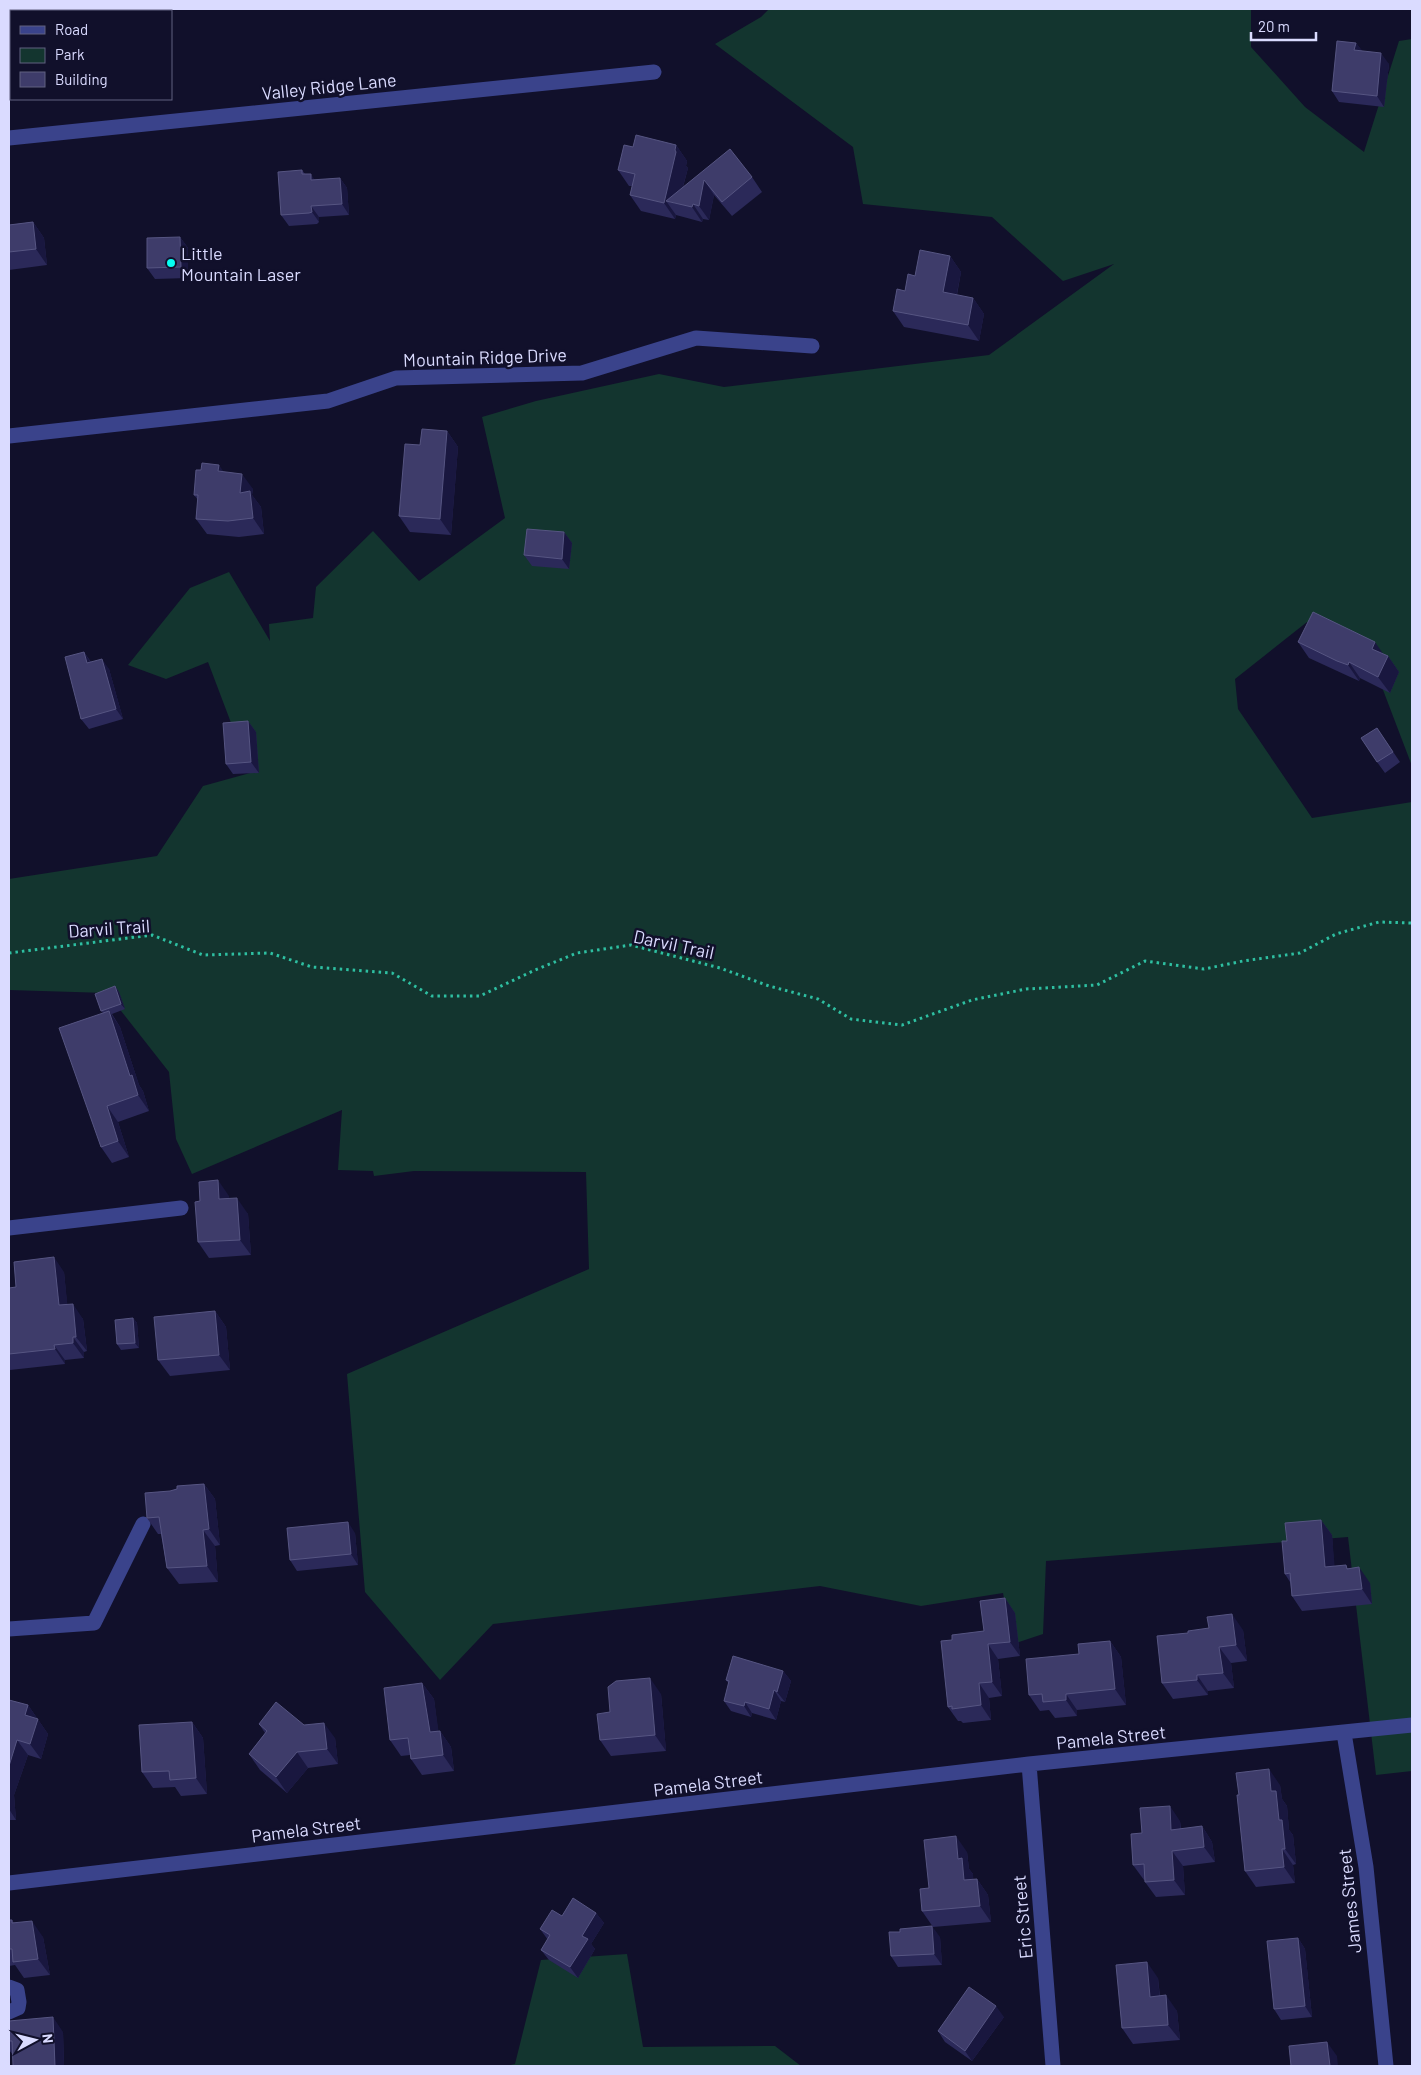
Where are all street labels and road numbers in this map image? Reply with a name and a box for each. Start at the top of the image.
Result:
street label: Valley Ridge Lane [261,68,397,104]
street label: Mountain Ridge Drive [403,343,567,371]
street label: Darvil Trail [67,914,151,942]
street label: Darvil Trail [632,925,716,963]
street label: Pamela Street [1055,1720,1167,1754]
street label: Pamela Street [652,1765,764,1801]
street label: Pamela Street [250,1811,362,1847]
street label: James Street [1333,1848,1365,1954]
street label: Eric Street [1007,1874,1037,1960]

